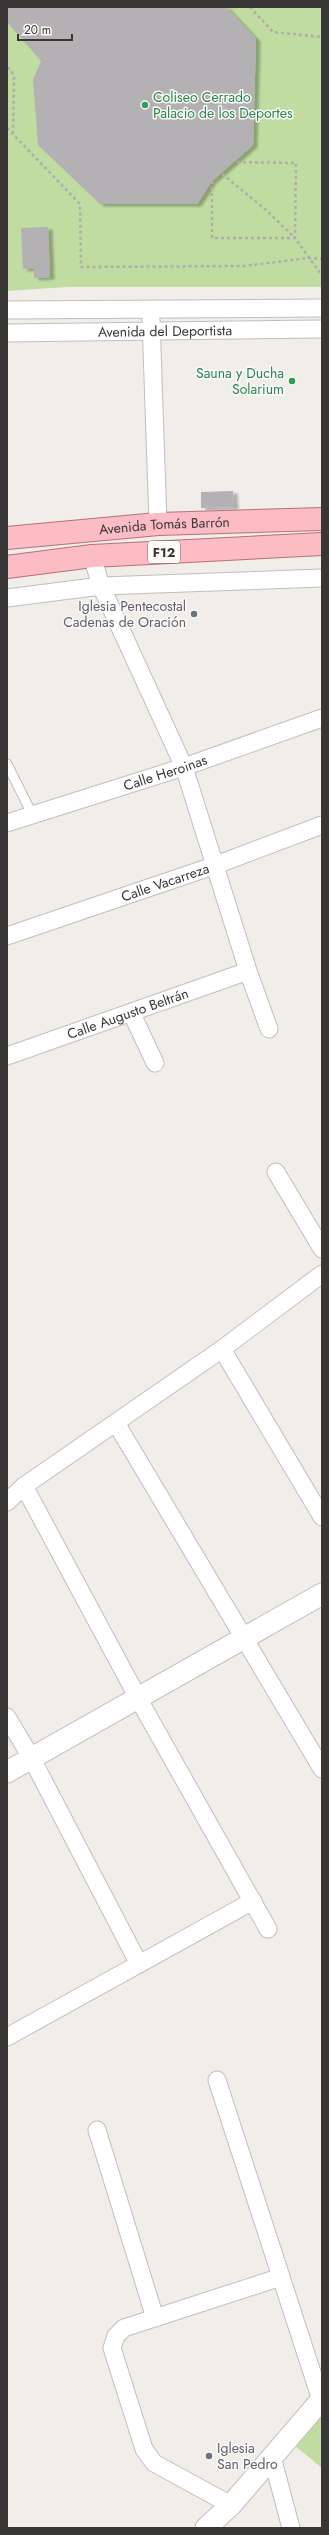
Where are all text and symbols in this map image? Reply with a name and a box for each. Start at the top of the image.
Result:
scale bar [18,16,72,42]
text: 20 m [24,21,51,39]
place label: Coliseo Cerrado Palacio de los Deportes [153,87,293,123]
marker: Coliseo Cerrado Palacio de los Deportes [140,100,150,110]
street label: Avenida del Deportista [98,320,232,342]
place label: Sauna y Ducha Solarium [196,363,284,399]
marker: Sauna y Ducha Solarium [287,376,297,386]
street label: Avenida Tomás Barrón [98,512,230,539]
road number: F12 [148,541,180,563]
place label: Iglesia Pentecostal Cadenas de Oración [63,596,186,632]
marker: Iglesia Pentecostal Cadenas de Oración [189,609,199,619]
street label: Calle Heroinas [121,749,210,796]
street label: Calle Vacarreza [118,858,212,907]
street label: Calle Augusto Beltrán [64,983,191,1044]
place label: Iglesia San Pedro [217,2438,278,2474]
marker: Iglesia San Pedro [204,2451,214,2461]

